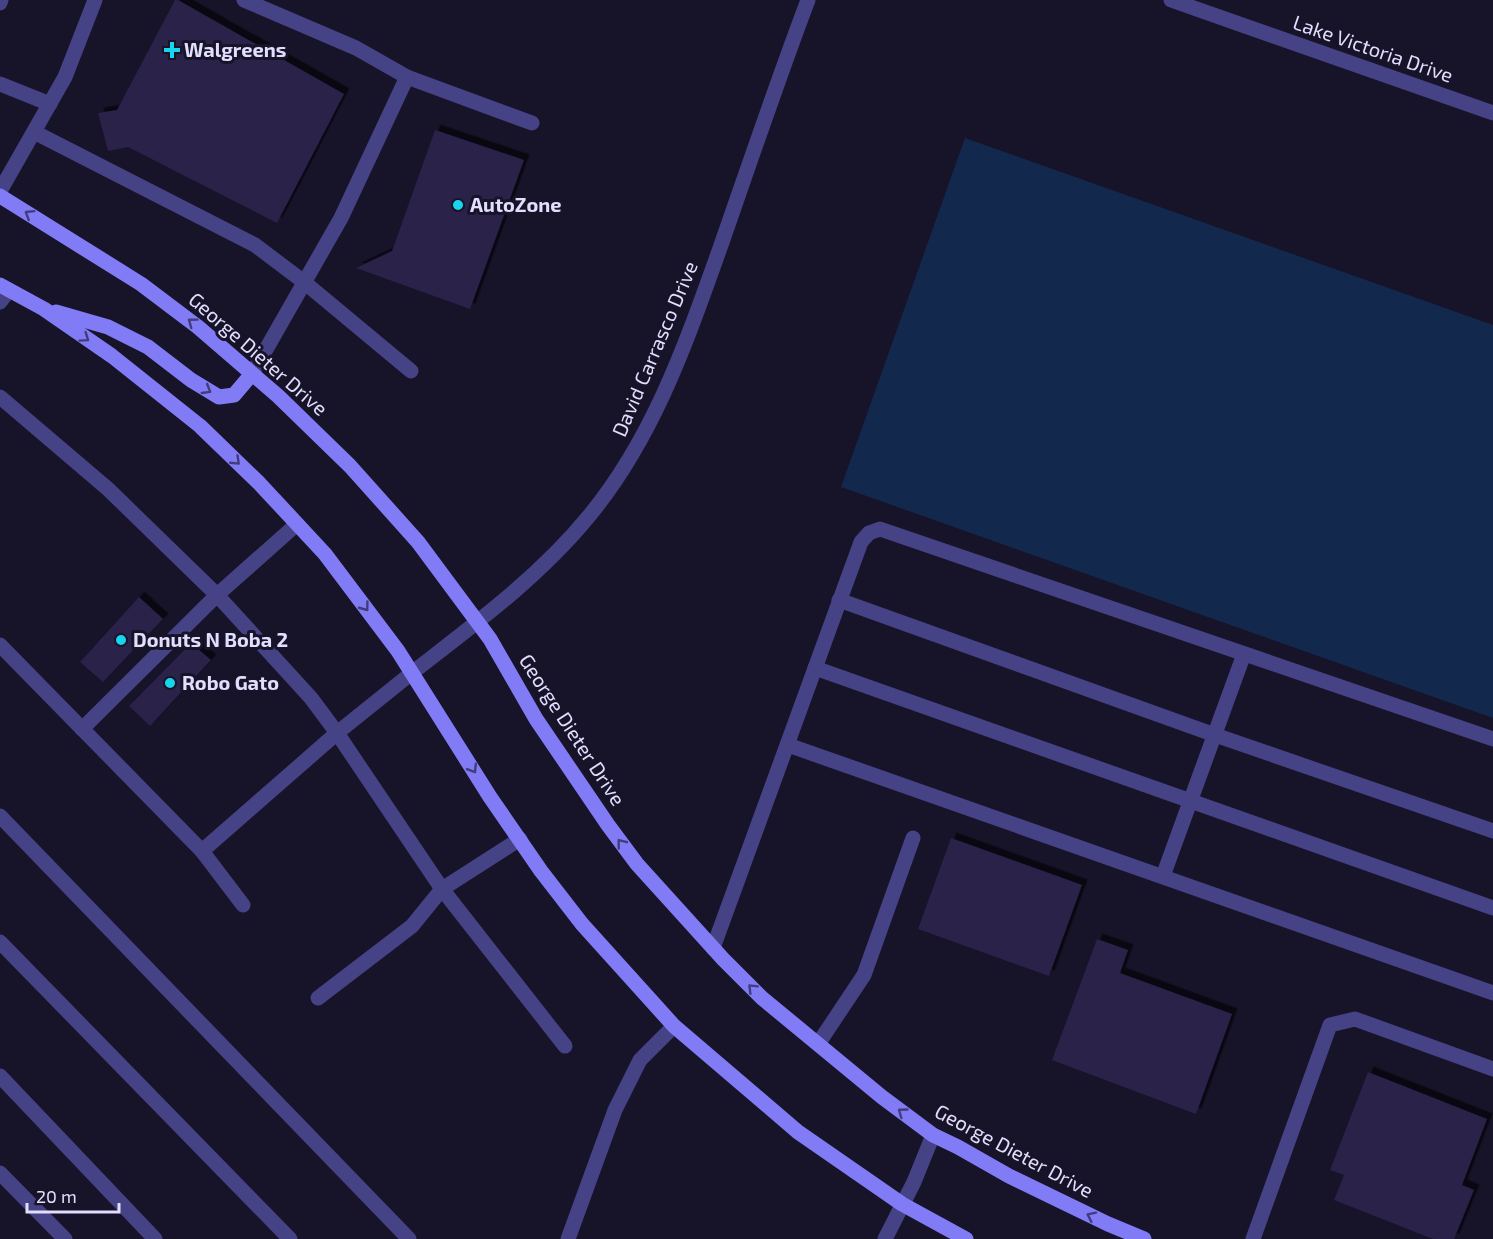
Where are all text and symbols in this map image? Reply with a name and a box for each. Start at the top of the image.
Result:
street label: Lake Victoria Drive [1290,9,1457,87]
place label: Walgreens [184,37,286,61]
marker: Walgreens [165,43,179,57]
place label: AutoZone [470,192,562,216]
marker: AutoZone [451,198,465,212]
one-way arrow [25,211,36,222]
street label: David Carrasco Drive [606,257,702,440]
street label: George Dieter Drive [184,287,333,420]
one-way arrow [187,319,198,330]
one-way arrow [79,331,90,342]
one-way arrow [201,382,212,394]
one-way arrow [229,454,240,465]
one-way arrow [358,600,369,611]
place label: Donuts N Boba 2 [133,627,288,651]
marker: Donuts N Boba 2 [114,633,128,647]
street label: George Dieter Drive [515,649,631,810]
place label: Robo Gato [182,670,279,694]
marker: Robo Gato [163,676,177,690]
one-way arrow [465,763,477,773]
one-way arrow [618,839,629,850]
one-way arrow [748,984,759,995]
street label: George Dieter Drive [931,1098,1098,1202]
one-way arrow [897,1108,908,1119]
scale bar [27,1176,118,1214]
text: 20 m [36,1185,77,1207]
one-way arrow [1086,1212,1097,1223]

